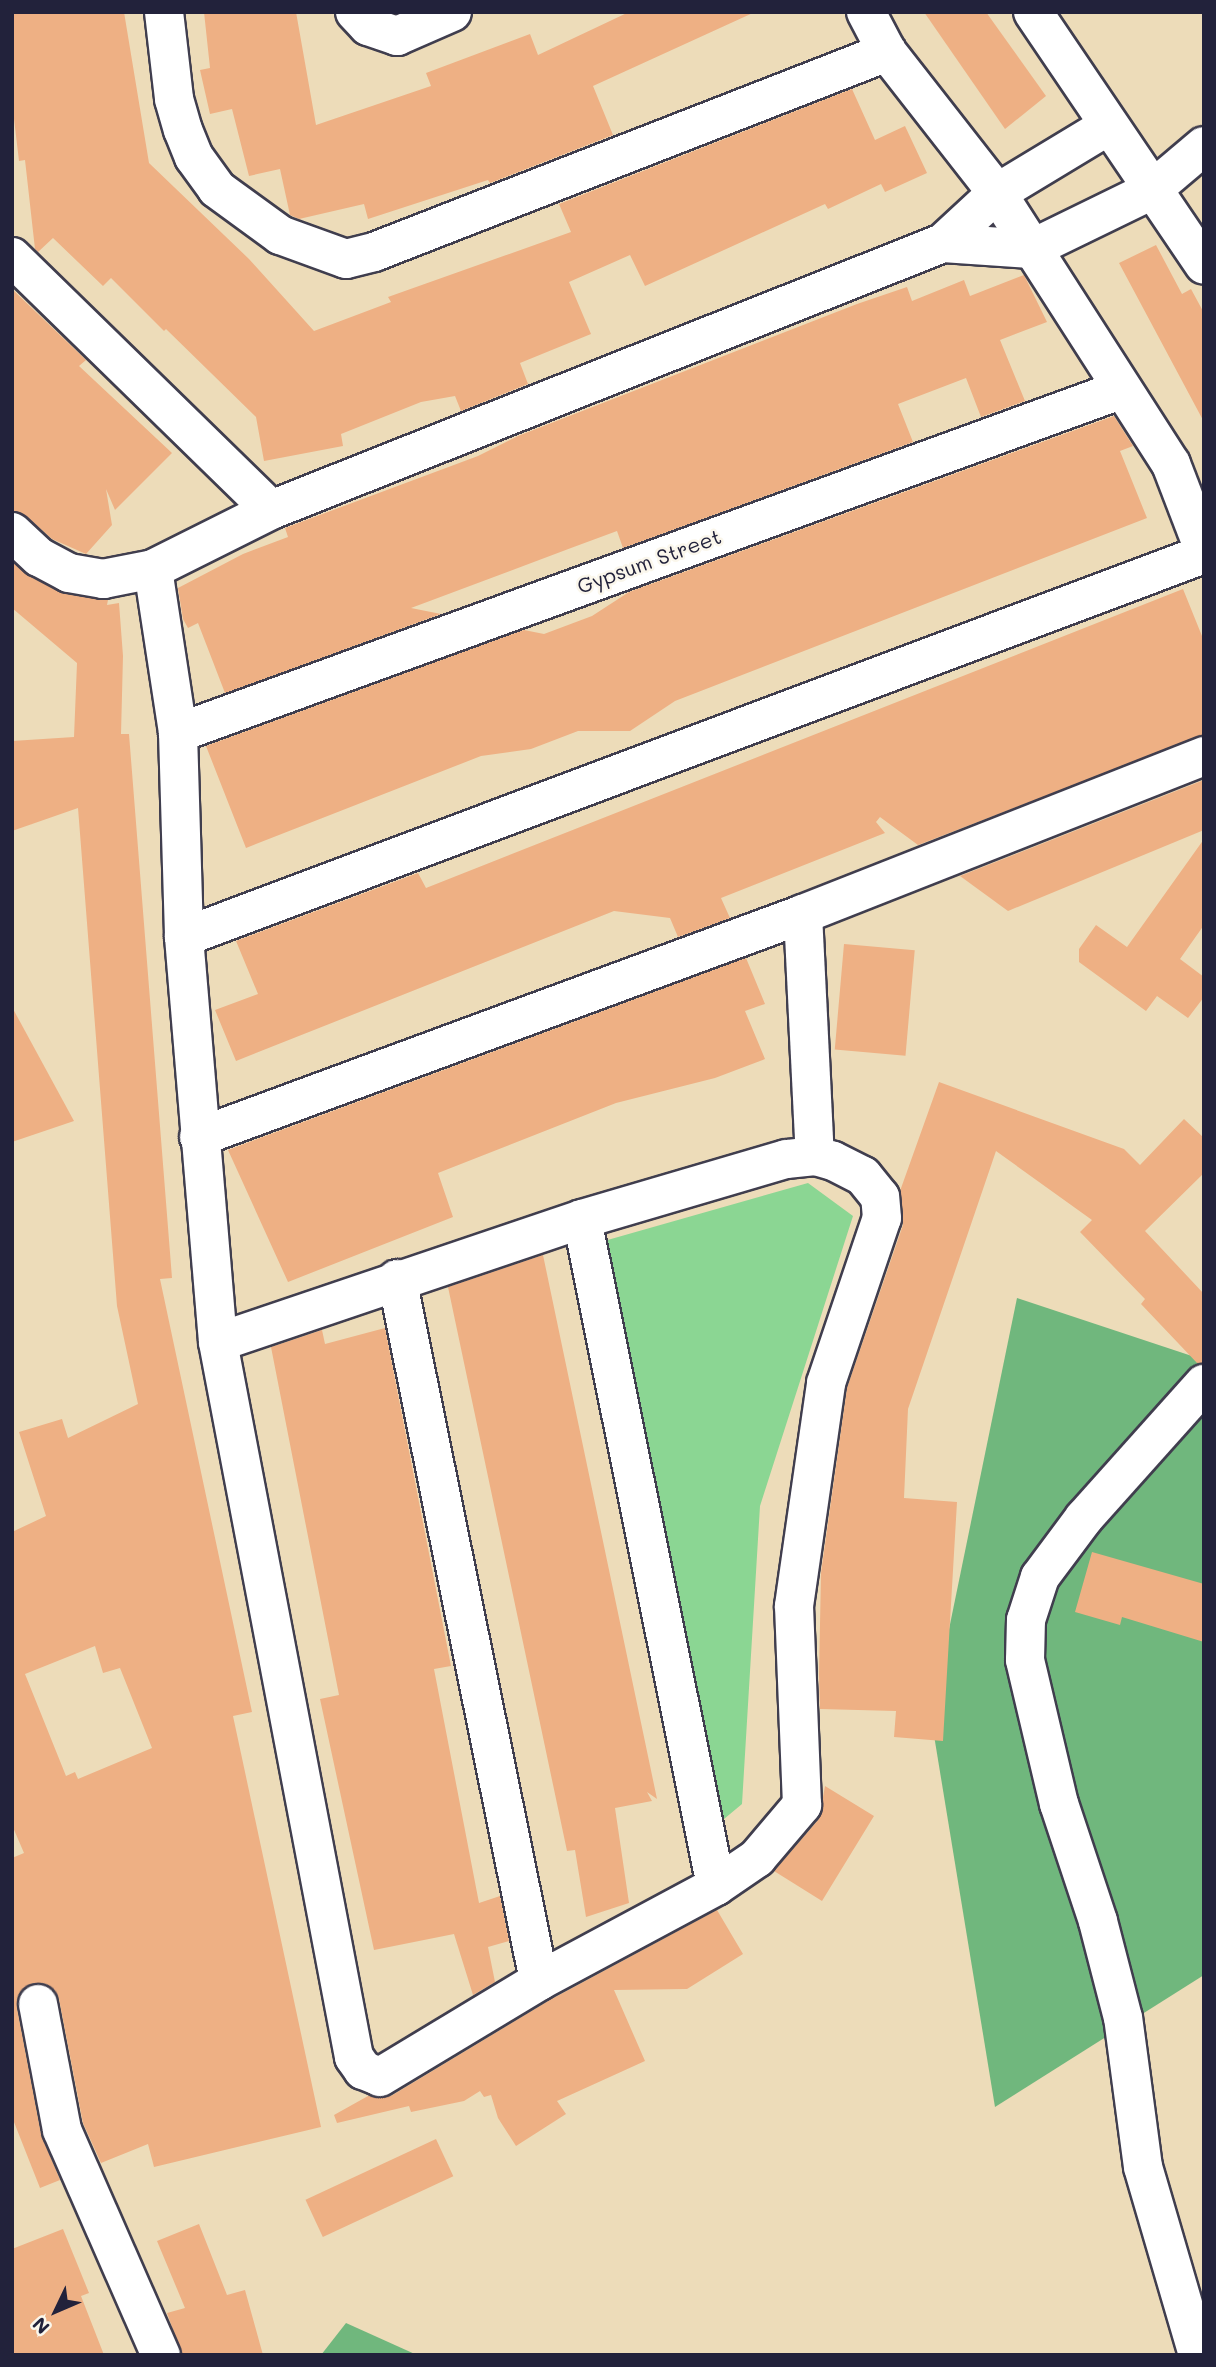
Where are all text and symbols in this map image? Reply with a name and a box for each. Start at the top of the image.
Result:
street label: Gypsum Street [574,523,724,599]
north arrow [21,2276,91,2346]
text: N [27,2312,55,2340]

